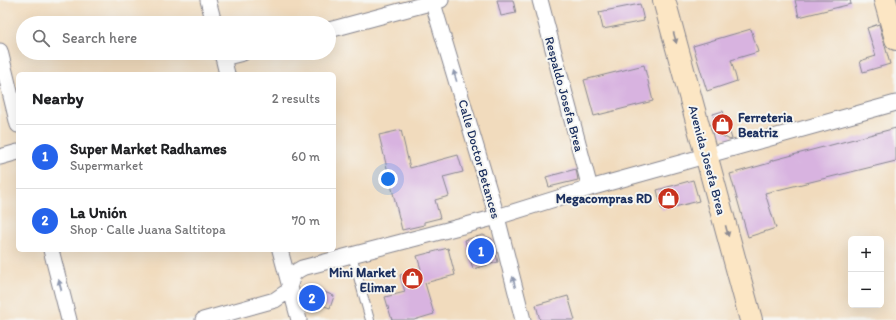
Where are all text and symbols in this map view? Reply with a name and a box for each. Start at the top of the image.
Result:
search box [16,16,336,60]
icon: search [30,27,52,49]
text: Search here [62,29,137,47]
one-way arrow [672,32,678,44]
street label: Respaldo Josefa Brea [542,35,587,154]
one-way arrow [452,70,458,82]
text: Nearby [32,88,84,108]
text: 2 results [272,91,320,106]
street label: Calle Doctor Betances [455,98,504,221]
street label: Avenida Josefa Brea [686,104,730,217]
place label: Ferreteria Beatriz [738,110,793,140]
shop icon: Ferreteria Beatriz [709,111,735,137]
text: Super Market Radhames [70,140,227,158]
text: 1 [42,149,48,164]
text: 60 m [291,149,320,164]
text: Supermarket [70,158,143,173]
your location [378,169,398,189]
shop icon: Megacompras RD [655,185,681,211]
place label: Megacompras RD [556,191,653,207]
text: La Unión [70,204,127,222]
text: 2 [42,213,48,228]
text: 70 m [292,213,320,228]
text: Shop · Calle Juana Saltitopa [70,222,226,237]
one-way arrow [724,225,730,237]
pin: 1 [468,236,494,266]
map controls [848,236,884,308]
button: + [848,236,884,272]
place label: Mini Market Elimar [329,265,397,295]
shop icon: Mini Market Elimar [399,266,425,292]
button: − [848,272,884,308]
one-way arrow [510,276,516,288]
one-way arrow [57,279,63,291]
pin: 2 [299,283,325,313]

